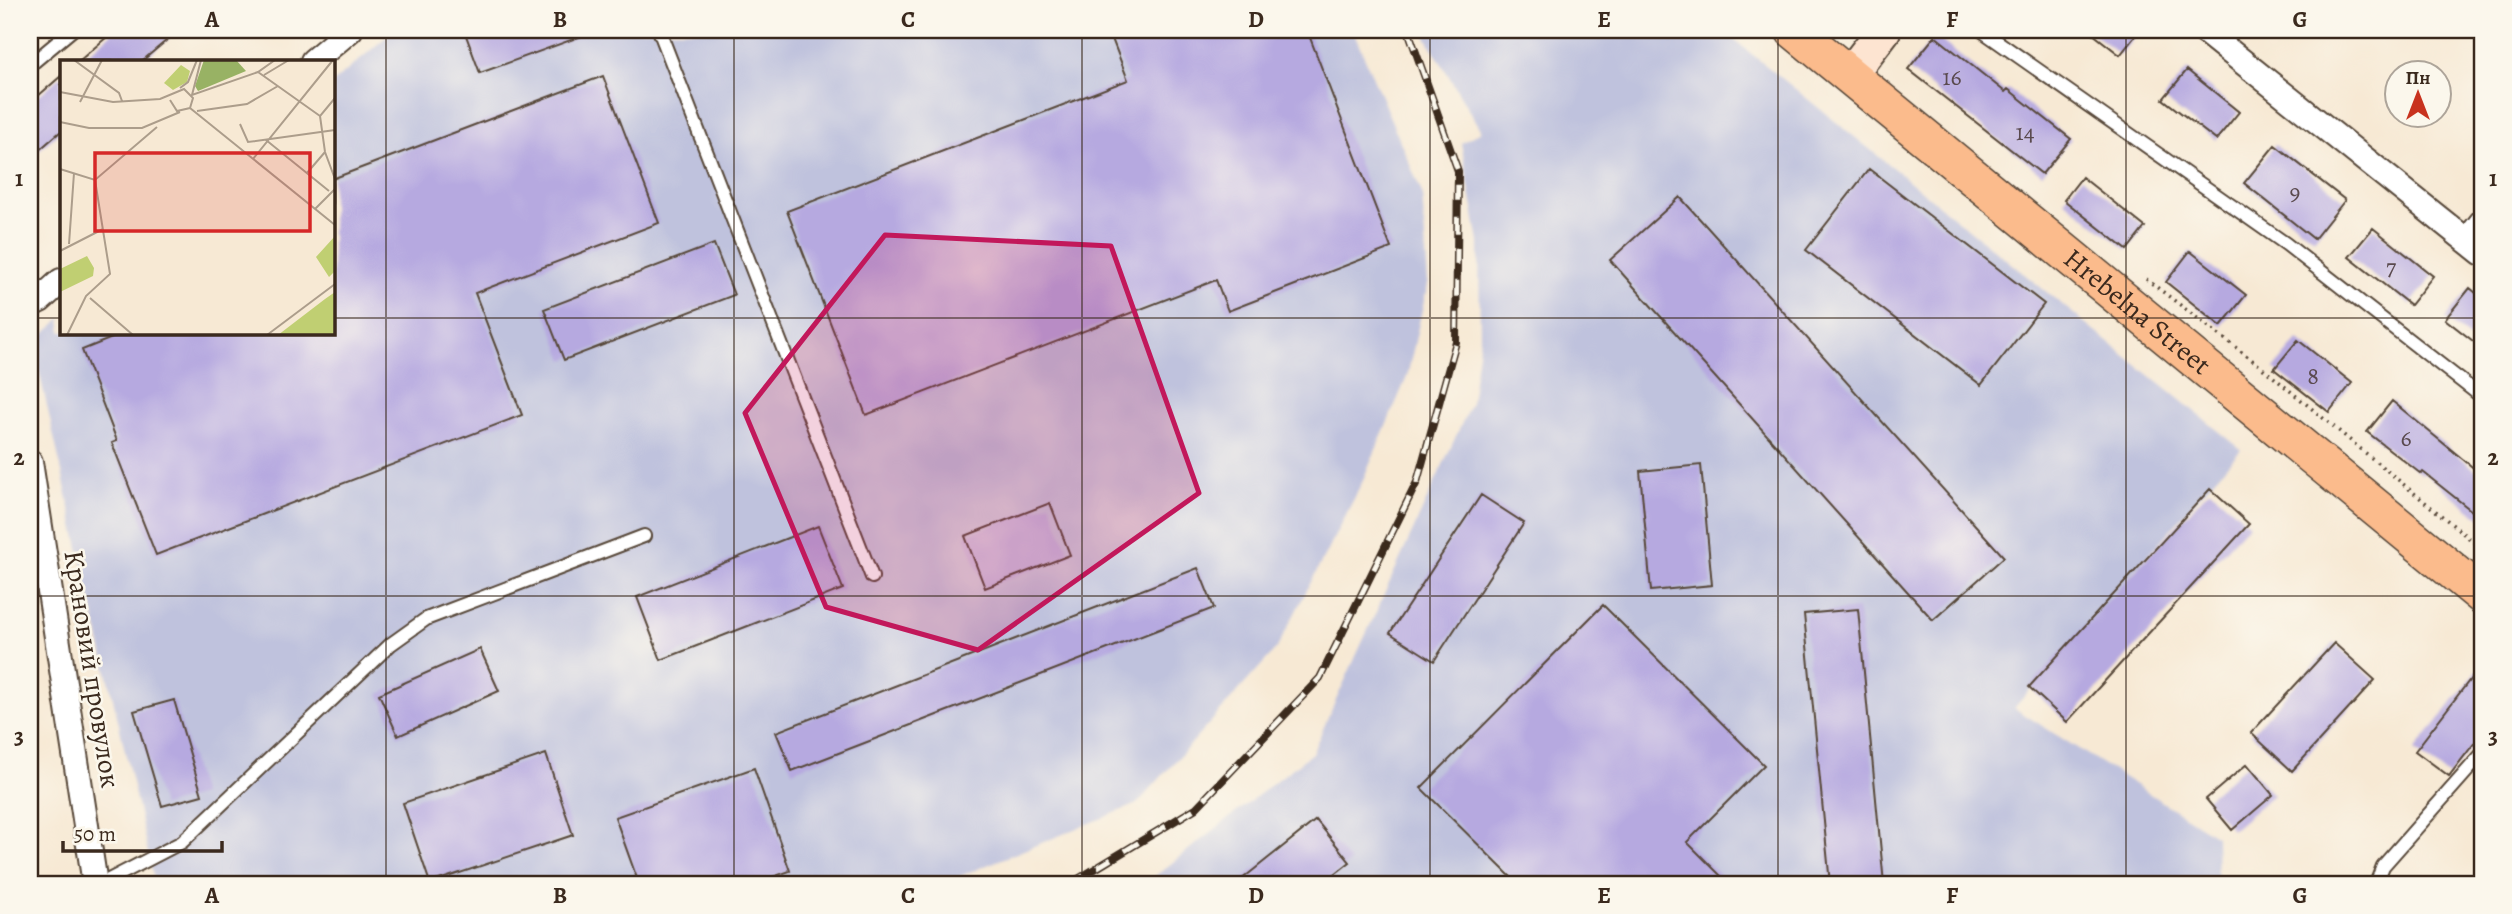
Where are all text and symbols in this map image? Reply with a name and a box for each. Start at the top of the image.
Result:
text: A [204,4,220,35]
text: B [553,4,567,35]
text: C [901,4,915,35]
text: D [1248,4,1264,35]
text: E [1597,4,1611,35]
text: F [1946,4,1959,35]
text: G [2292,4,2308,35]
inset map [60,60,334,334]
north arrow [2382,60,2452,130]
house number: 16 [1942,61,1962,93]
text: Пн [2406,65,2430,91]
house number: 14 [2015,116,2035,148]
text: 1 [15,163,23,194]
text: 1 [2489,163,2497,194]
house number: 9 [2290,176,2300,208]
street label: Hrebelna Street [2055,240,2219,384]
house number: 7 [2386,251,2397,283]
house number: 8 [2307,360,2319,392]
house number: 6 [2400,422,2412,454]
text: 2 [13,442,25,473]
text: 2 [2487,442,2499,473]
street label: Крановий провулок [54,547,130,791]
text: 3 [14,721,24,752]
text: 3 [2488,721,2498,752]
scale bar [63,809,222,853]
text: 50 m [74,820,116,848]
text: A [204,880,220,911]
text: B [553,880,567,911]
text: C [901,880,915,911]
text: D [1248,880,1264,911]
text: E [1597,880,1611,911]
text: F [1946,880,1959,911]
text: G [2292,880,2308,911]

